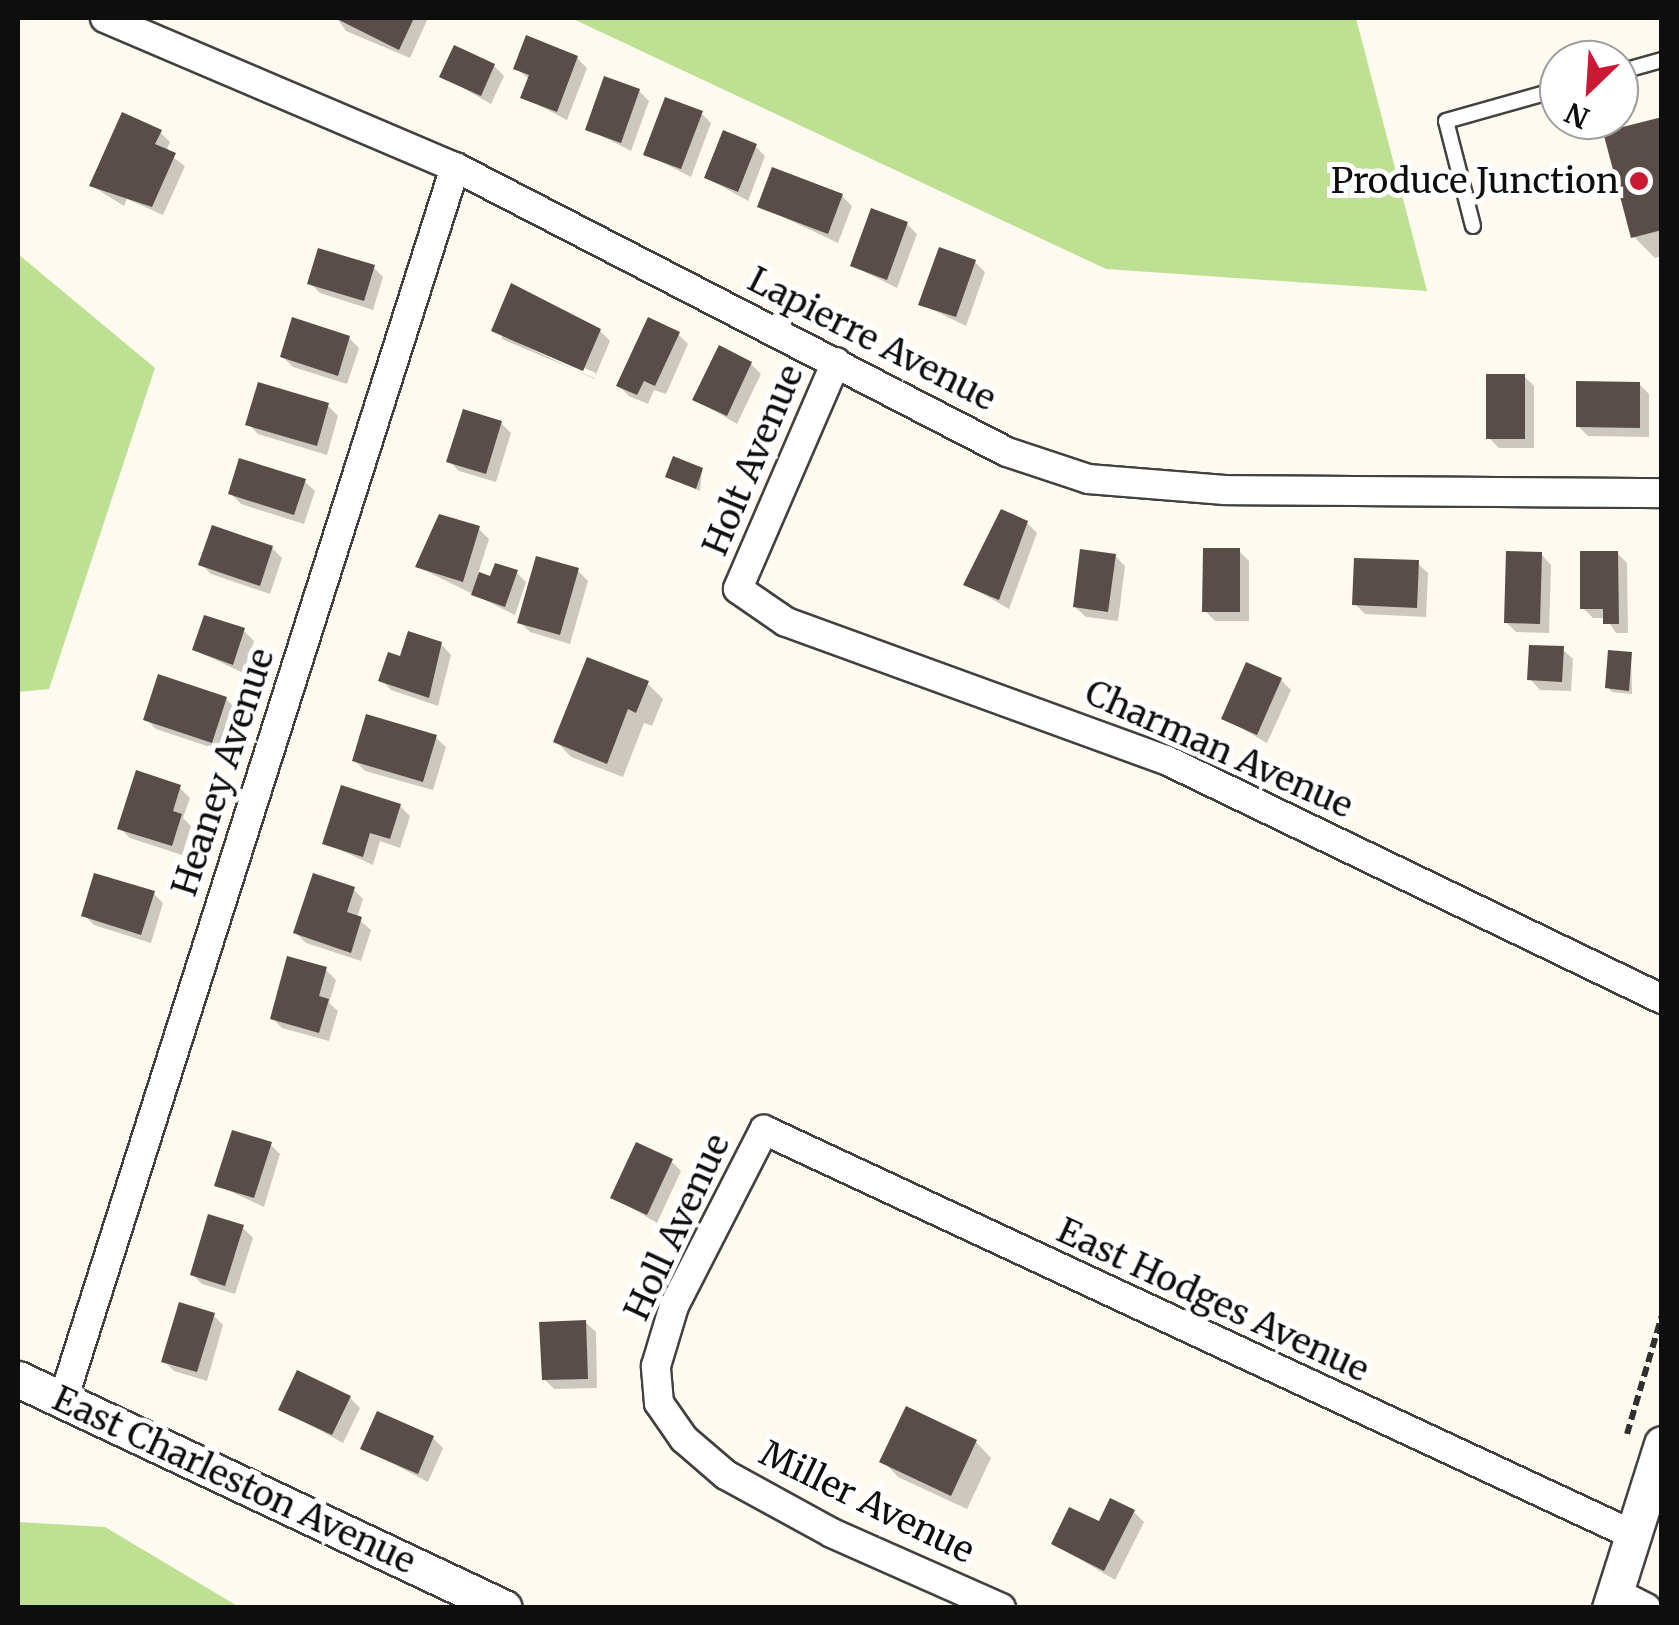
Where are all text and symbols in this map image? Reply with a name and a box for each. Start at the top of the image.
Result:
north arrow [1539,40,1639,140]
text: N [1560,94,1595,136]
place label: Produce Junction [1331,160,1619,202]
marker: Produce Junction [1628,170,1650,192]
street label: Lapierre Avenue [741,258,1003,420]
street label: Holt Avenue [694,358,812,562]
street label: Heaney Avenue [163,643,283,901]
street label: Charman Avenue [1079,671,1359,827]
street label: Holl Avenue [616,1127,738,1327]
street label: East Hodges Avenue [1051,1209,1375,1391]
street label: East Charleston Avenue [46,1377,422,1583]
street label: Miller Avenue [753,1432,981,1572]

